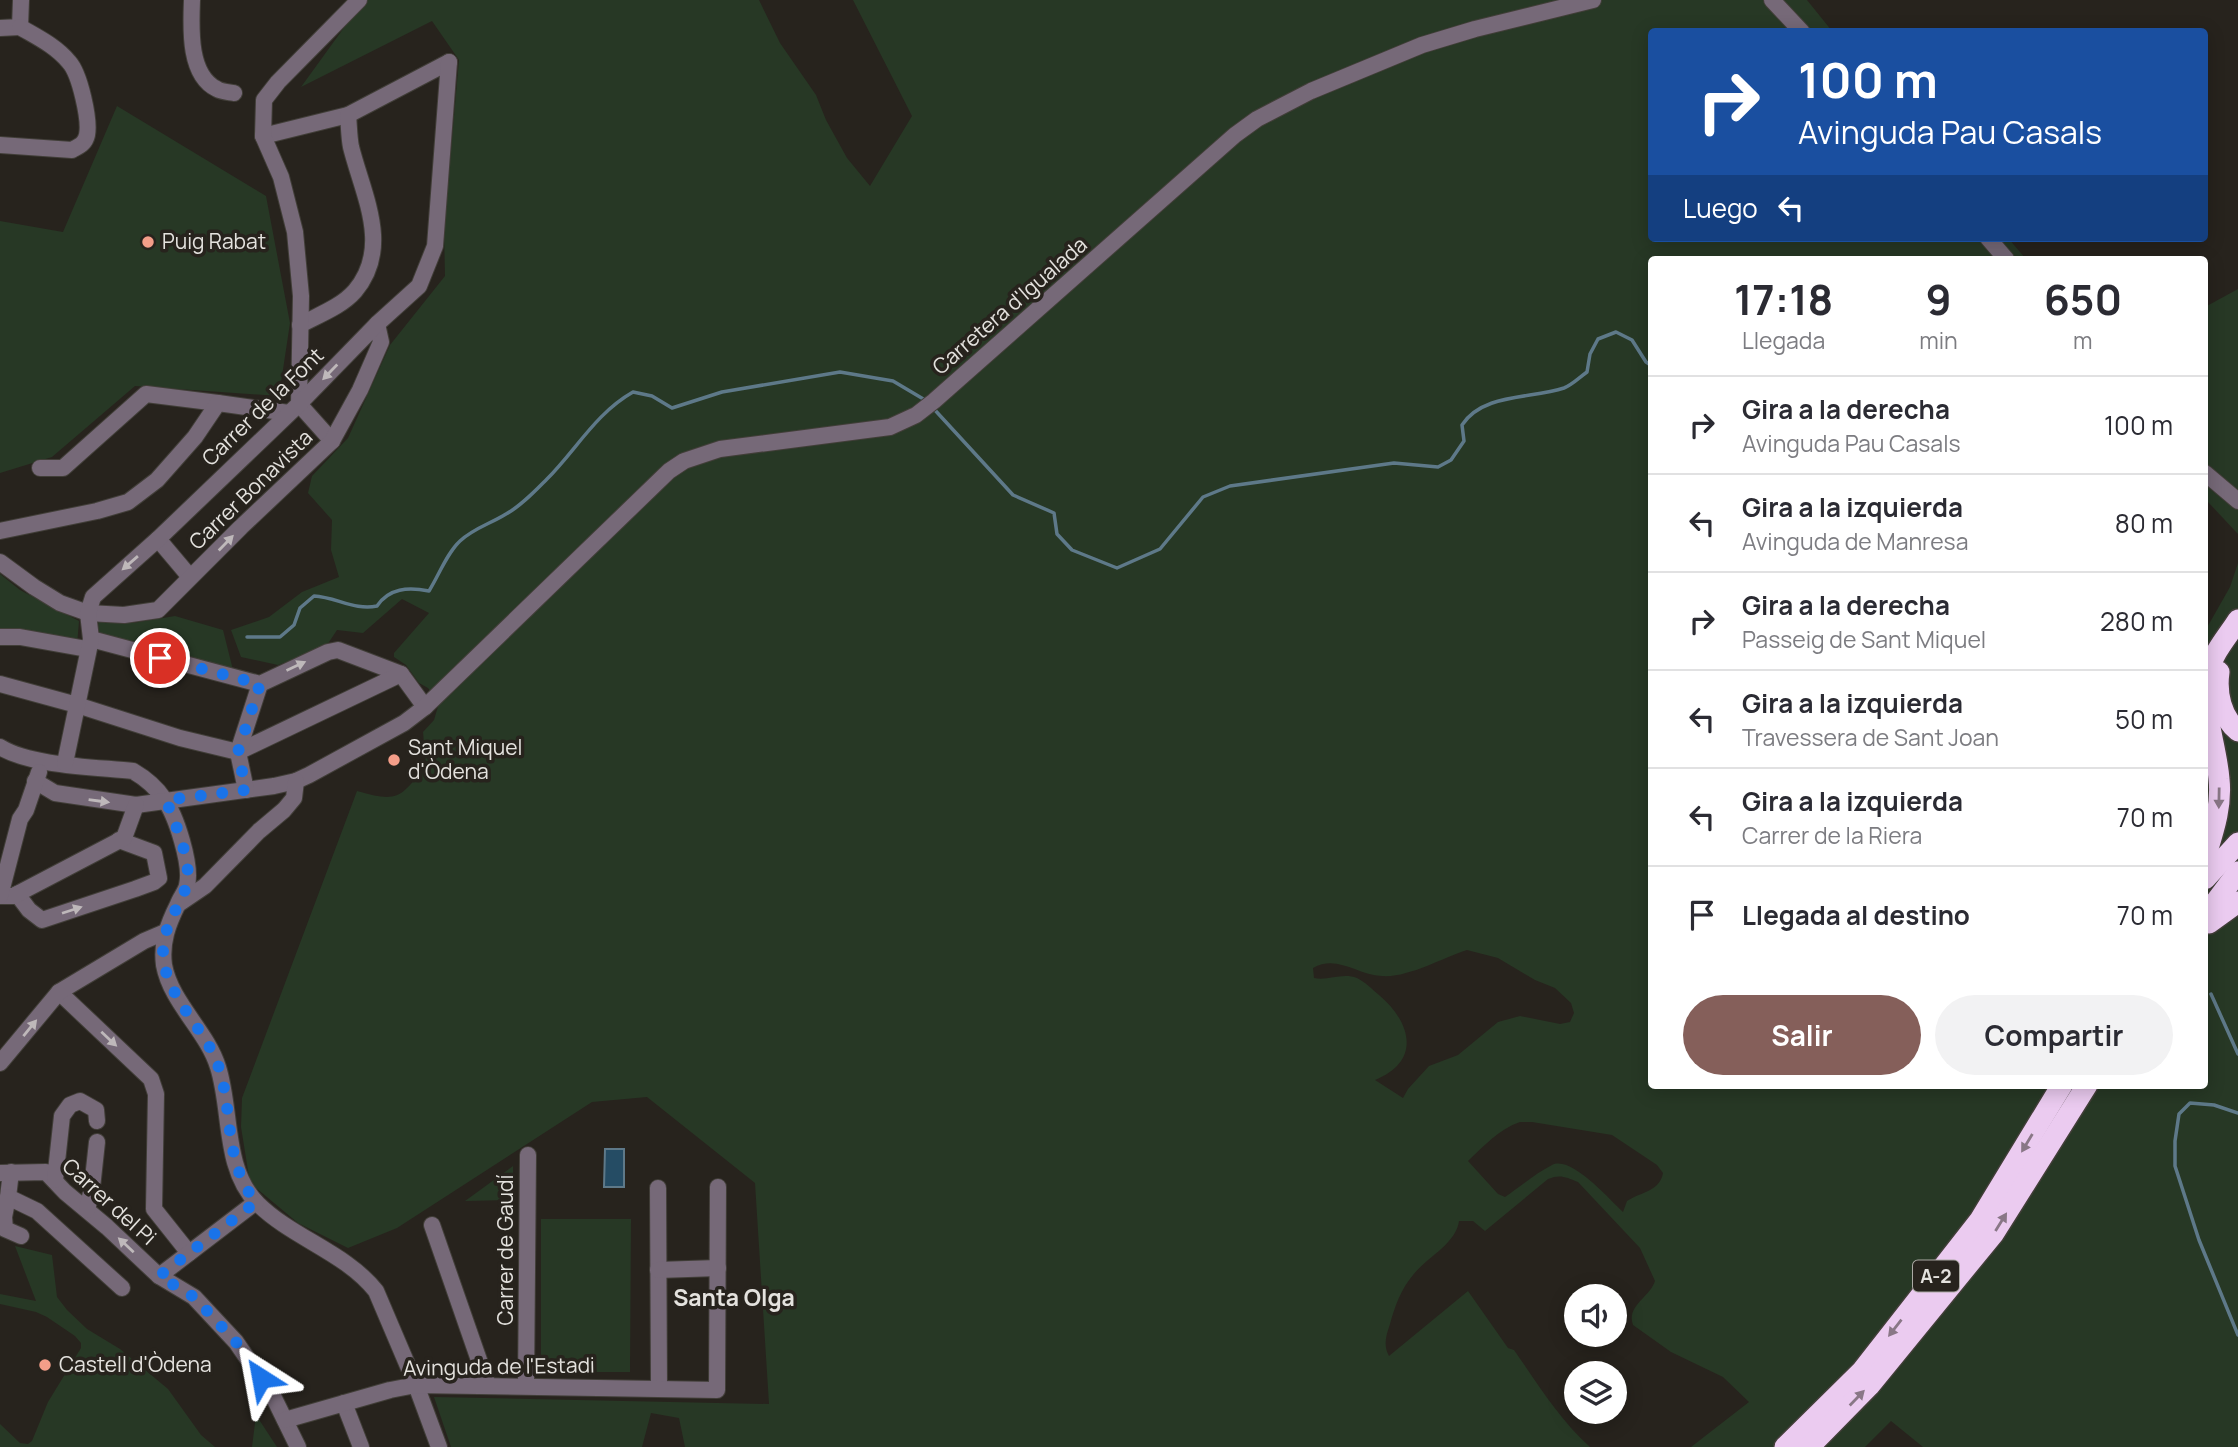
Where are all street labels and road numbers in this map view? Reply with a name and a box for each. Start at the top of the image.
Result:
street label: Carretera d'Igualada [926,230,1093,380]
street label: Carrer de la Font [195,341,329,472]
street label: Carrer Bonavista [183,423,318,555]
street label: Carrer del Pi [57,1152,163,1251]
street label: Carrer de Gaudí [491,1174,519,1325]
road number: A-2 [1913,1260,1959,1292]
street label: Avinguda de l'Estadi [403,1350,595,1382]

